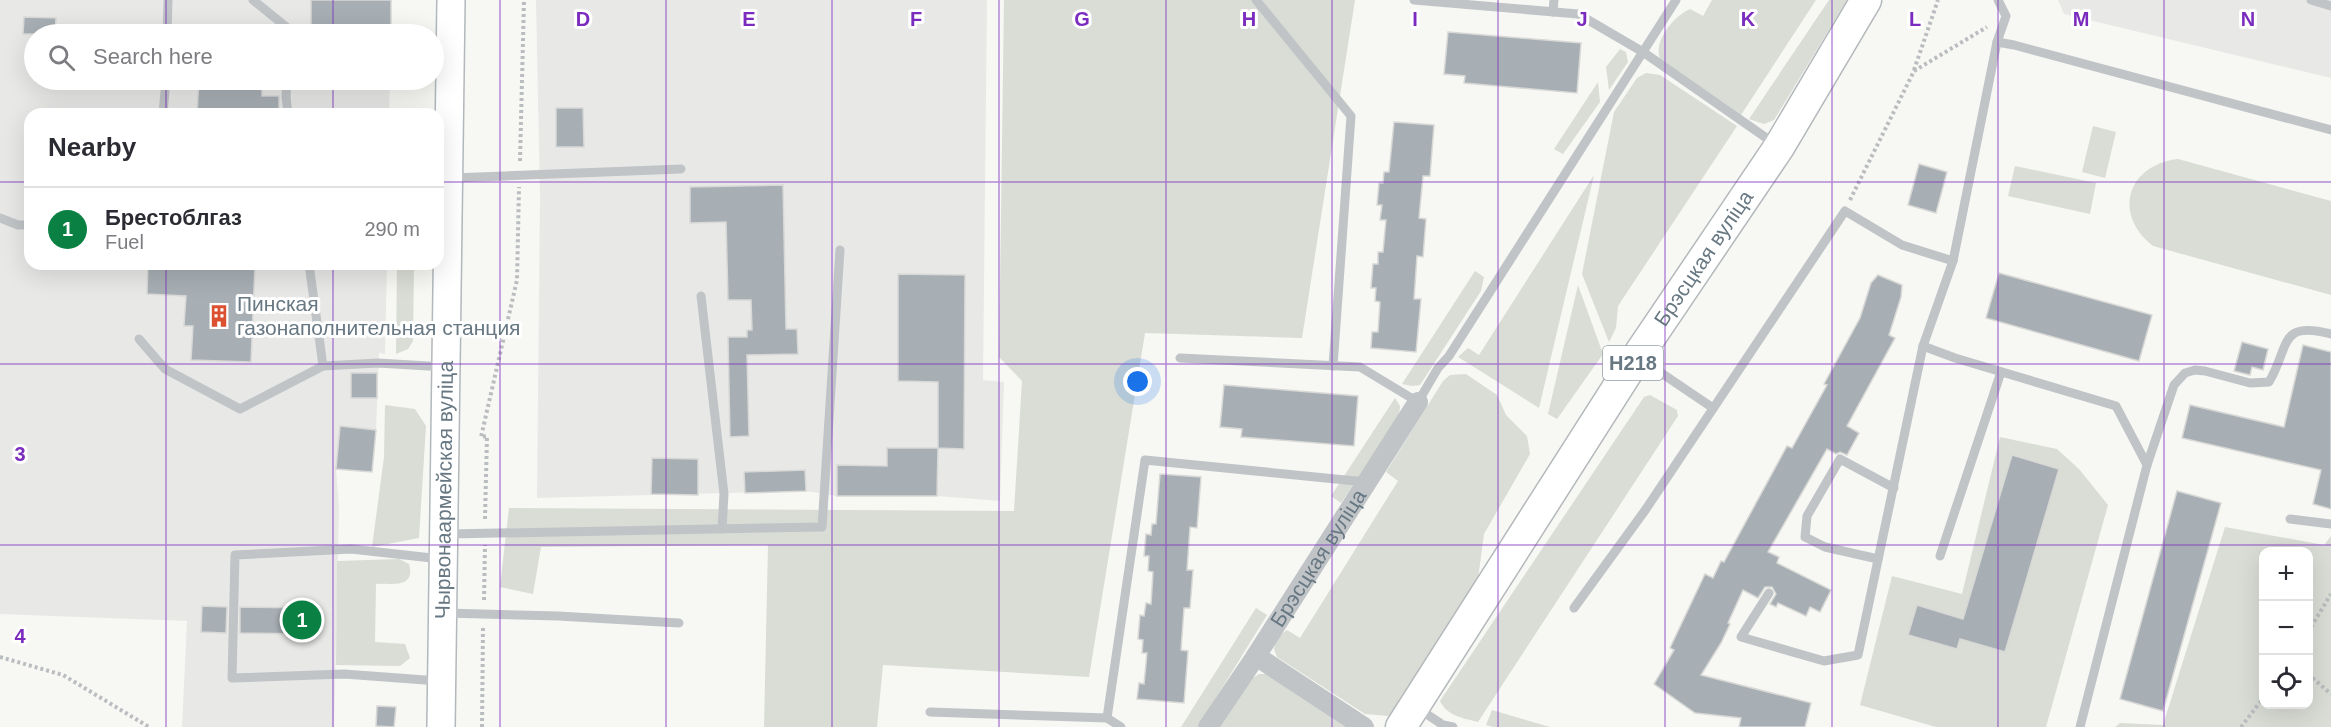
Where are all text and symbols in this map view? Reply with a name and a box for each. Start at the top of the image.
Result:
text: D [576,8,590,30]
text: E [742,8,756,30]
text: F [910,8,922,30]
text: G [1074,8,1090,30]
text: H [1242,8,1256,30]
text: I [1412,8,1418,30]
text: J [1576,8,1588,30]
text: K [1741,8,1756,30]
text: L [1909,8,1921,30]
text: M [2073,8,2089,30]
text: N [2241,8,2255,30]
search box [24,24,444,90]
icon: search [45,41,78,74]
text: Search here [93,44,213,69]
text: Nearby [48,132,136,162]
street label: Брэсцкая вуліца [1649,186,1757,330]
text: Брестоблгаз [105,205,242,230]
text: 1 [62,218,73,240]
text: 290 m [364,218,420,240]
text: Fuel [105,231,144,253]
place label: Пинская газонаполнительная станция [237,292,521,339]
building icon: Пинская газонаполнительная станция [206,303,232,329]
road number: Н218 [1603,346,1663,380]
street label: Чырвонаармейская вуліца [430,360,457,619]
your location [1123,367,1152,396]
text: 3 [14,443,26,465]
street label: Брэсцкая вуліца [1266,485,1370,631]
map controls [2259,547,2313,709]
button: + [2259,547,2313,601]
pin: 1 [282,598,322,642]
button: − [2259,601,2313,655]
text: 4 [14,625,26,647]
button: locate [2259,655,2313,709]

